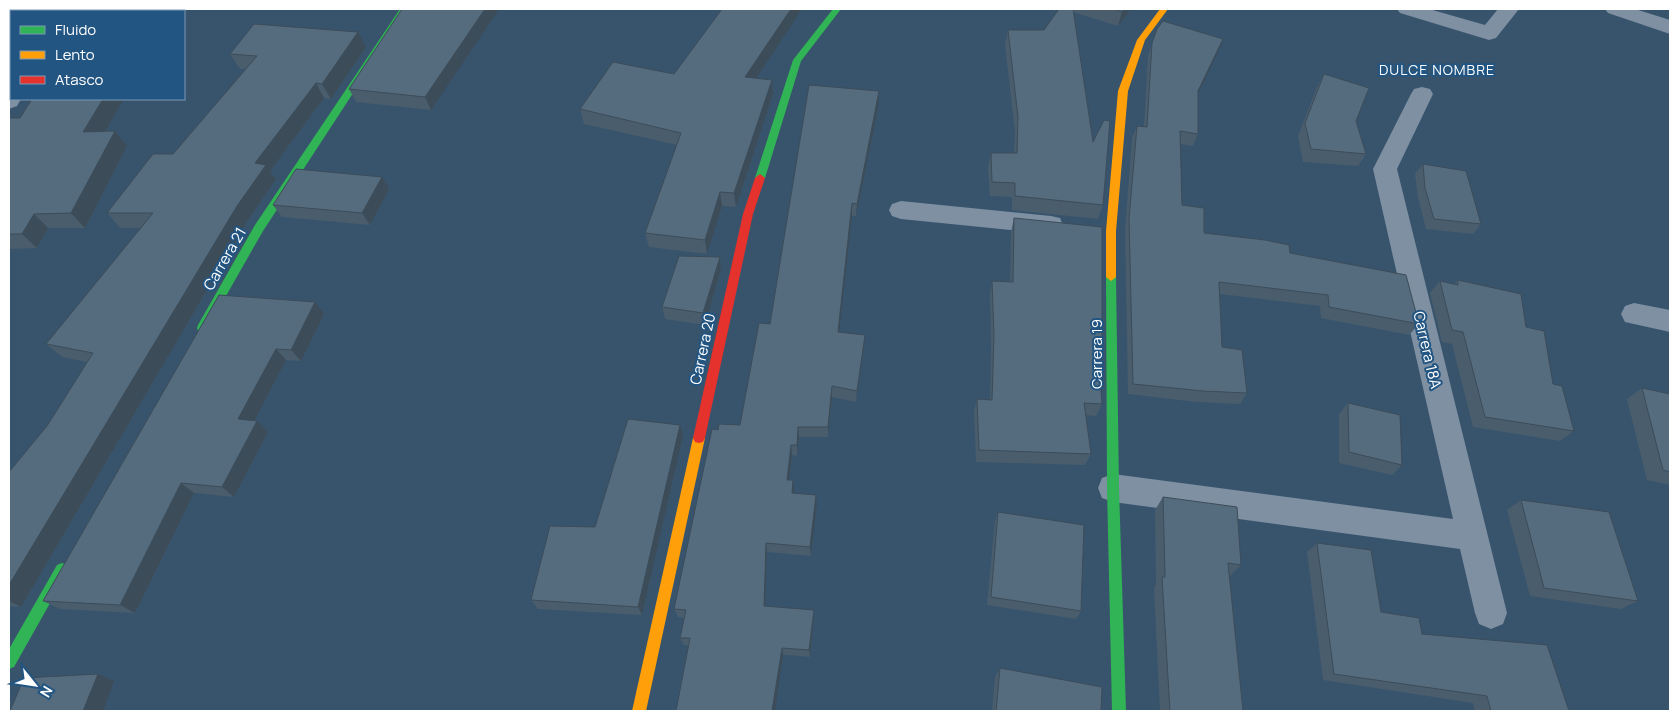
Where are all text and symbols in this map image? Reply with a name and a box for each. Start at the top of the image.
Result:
legend [10,10,185,100]
text: Fluido [55,19,96,40]
text: Lento [55,44,95,65]
district label: DULCE NOMBRE [1379,60,1495,79]
text: Atasco [55,69,103,90]
street label: Carrera 21 [198,223,251,294]
street label: Carrera 18A [1408,309,1447,391]
street label: Carrera 20 [685,311,720,387]
street label: Carrera 19 [1086,319,1107,389]
north arrow [10,660,60,710]
text: N [36,683,57,701]

